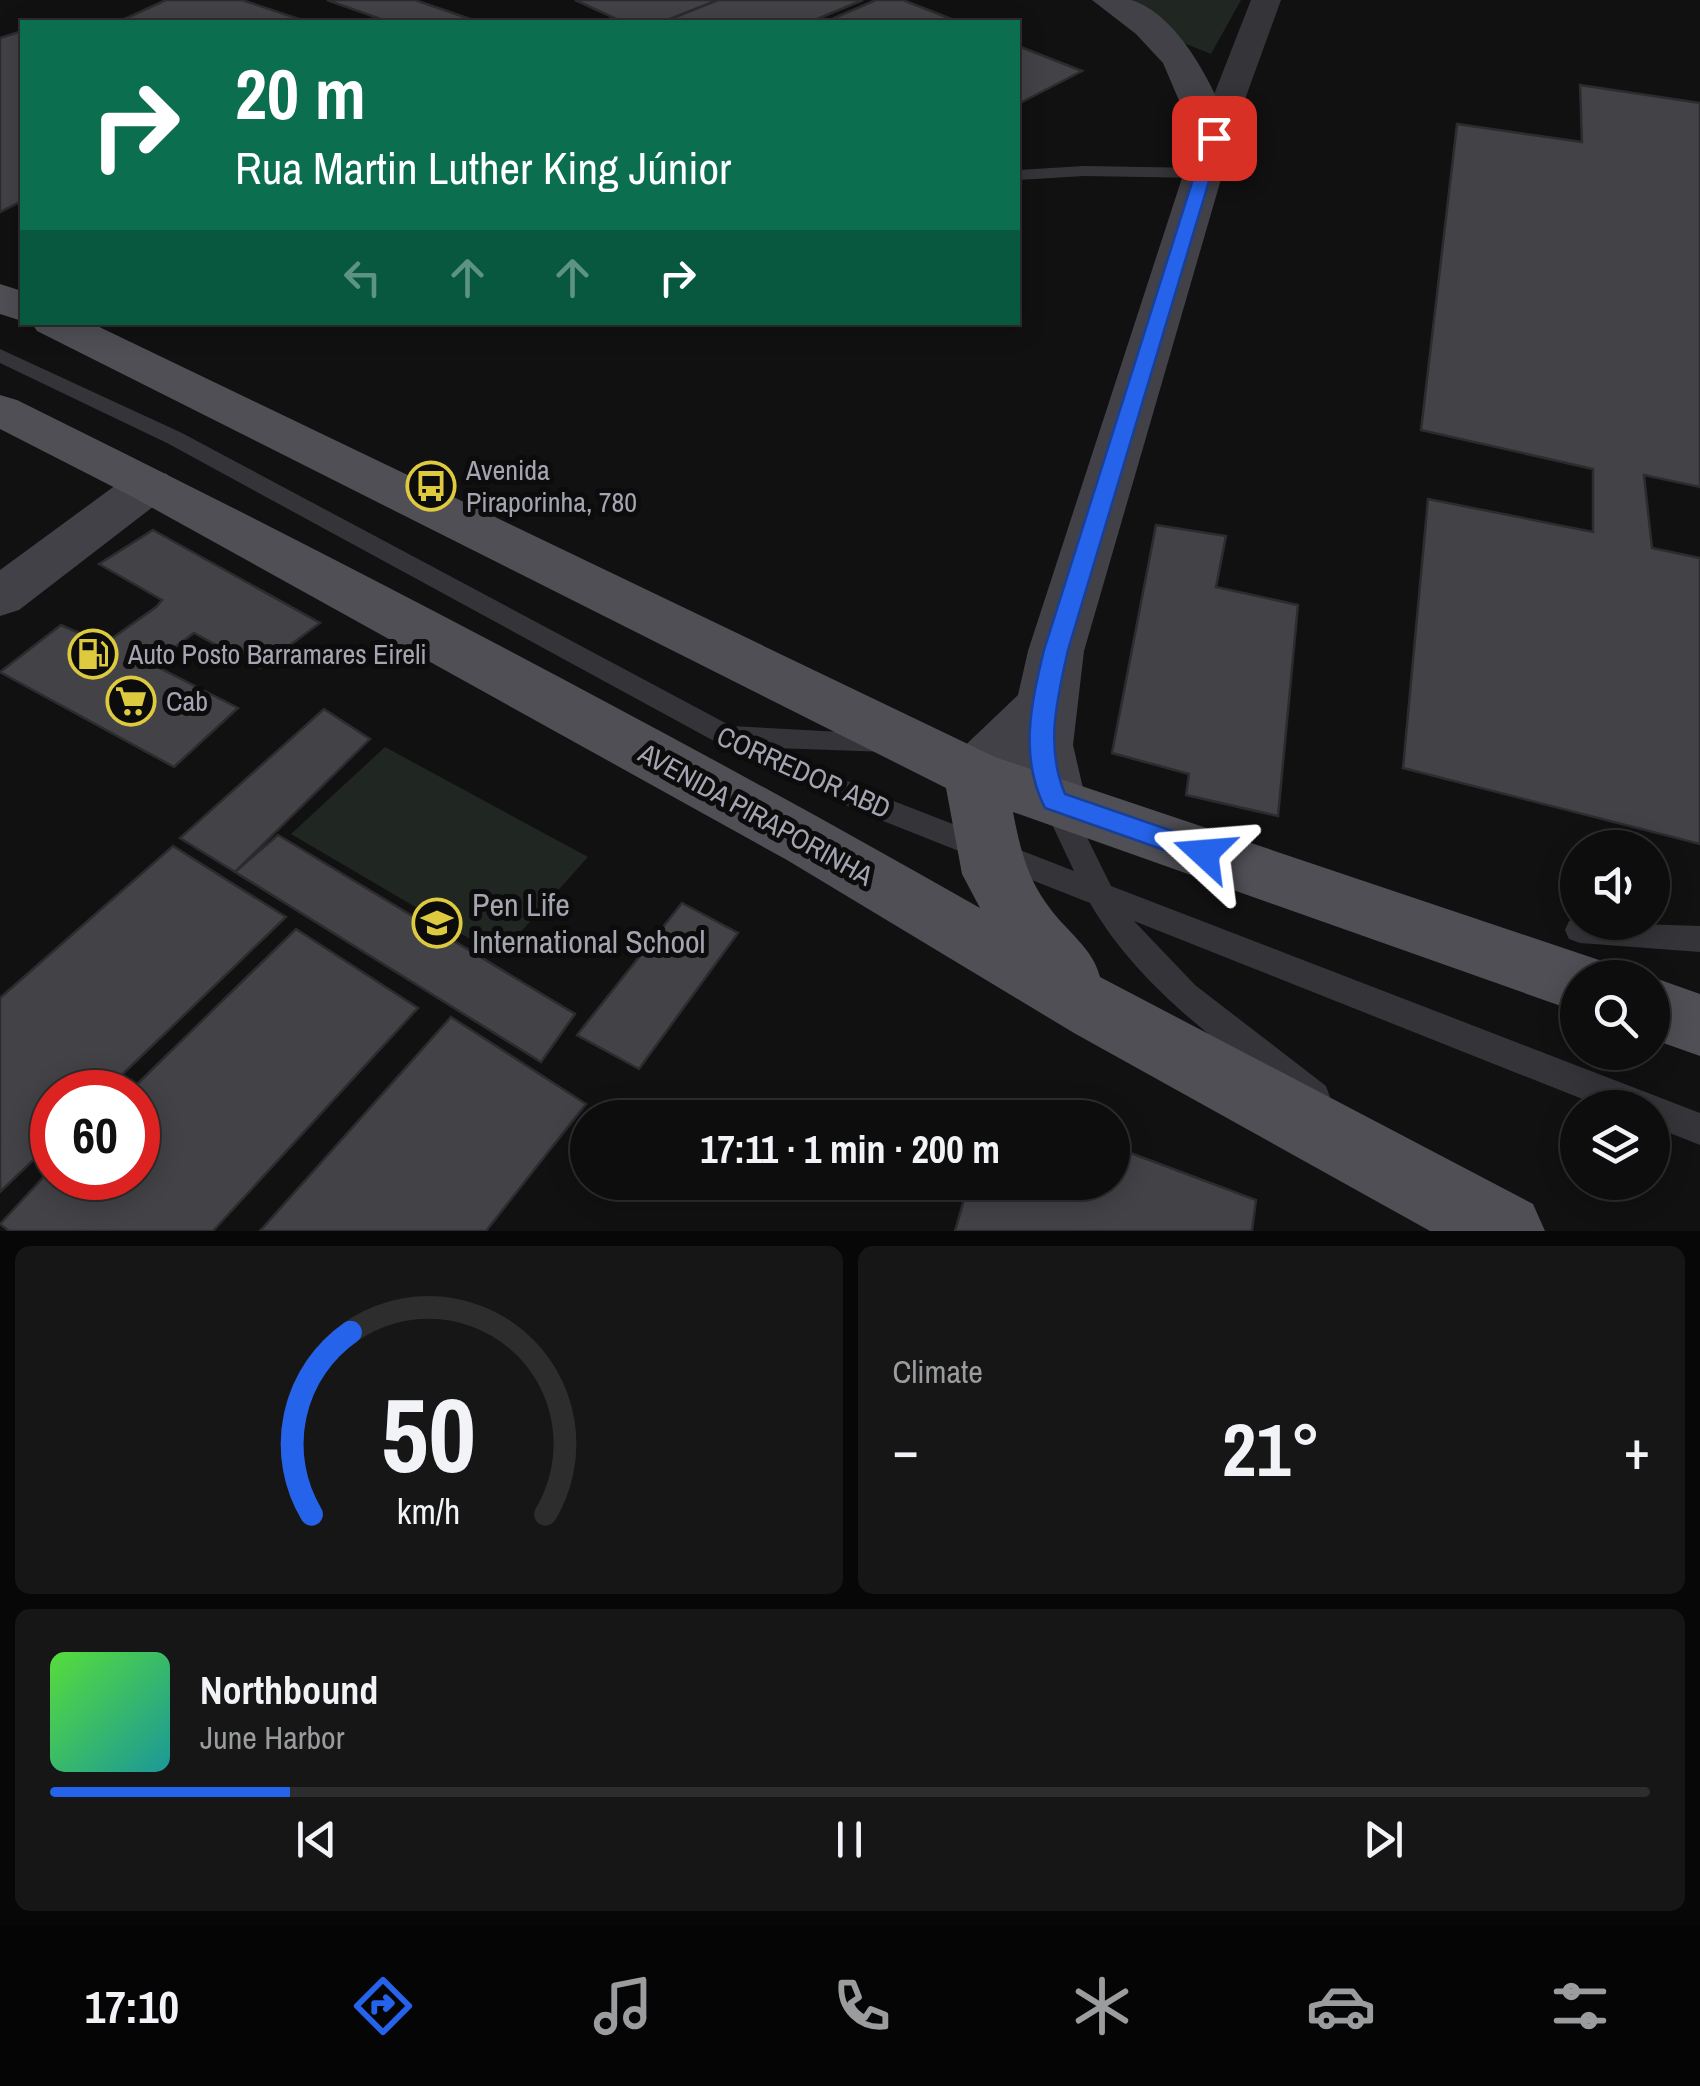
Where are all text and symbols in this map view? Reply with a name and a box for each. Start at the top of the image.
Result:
text: 20 m [235,47,366,141]
icon: right [70,60,200,190]
pin [1172,96,1257,181]
icon: arrive [1187,111,1242,166]
text: Rua Martin Luther King Júnior [235,137,731,198]
icon: left [335,250,390,305]
icon: ahead [440,250,495,305]
icon: ahead [545,250,600,305]
icon: right [650,250,705,305]
place label: Avenida Piraporinha, 780 [465,451,637,521]
bus stop icon: Avenida Piraporinha, 780 [405,460,457,512]
fuel station icon: Auto Posto Barramares Eireli [67,628,119,680]
place label: Auto Posto Barramares Eireli [127,635,427,673]
supermarket icon: Cab [105,675,157,727]
place label: Cab [166,682,208,720]
street label: CORREDOR ABD [711,717,897,827]
street label: AVENIDA PIRAPORINHA [631,733,881,895]
position arrow [1152,801,1256,905]
map controls [1560,830,1670,1200]
button: sound [1560,830,1670,940]
place label: Pen Life International School [472,883,705,963]
school or university icon: Pen Life International School [411,897,463,949]
button: search [1560,960,1670,1070]
speed limit sign: 60 [30,1070,160,1200]
button: layers [1560,1090,1670,1200]
text: 17:11 · 1 min · 200 m [700,1124,1000,1175]
text: Climate [893,1350,983,1393]
text: 50 [381,1364,476,1504]
text: 21° [1222,1398,1320,1499]
text: − [893,1412,919,1486]
text: + [1624,1412,1650,1486]
text: km/h [397,1487,461,1535]
text: Northbound [200,1665,378,1716]
text: June Harbor [200,1716,344,1759]
icon: previous [289,1812,344,1867]
icon: pause [822,1812,877,1867]
icon: next [1356,1812,1411,1867]
icon: directions [348,1971,418,2041]
icon: music [588,1971,658,2041]
icon: phone [827,1971,897,2041]
icon: climate [1067,1971,1137,2041]
icon: car [1306,1971,1376,2041]
icon: filters [1545,1971,1615,2041]
text: 17:10 [85,1976,179,2037]

